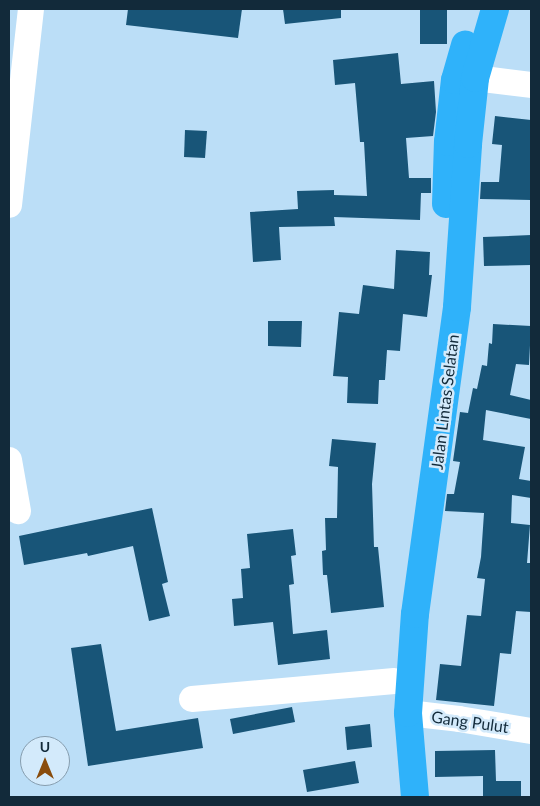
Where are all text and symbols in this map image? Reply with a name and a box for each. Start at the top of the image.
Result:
street label: Jalan Lintas Selatan [427,333,463,471]
street label: Gang Pulut [430,707,510,737]
north arrow [20,736,70,786]
text: U [40,738,50,755]

